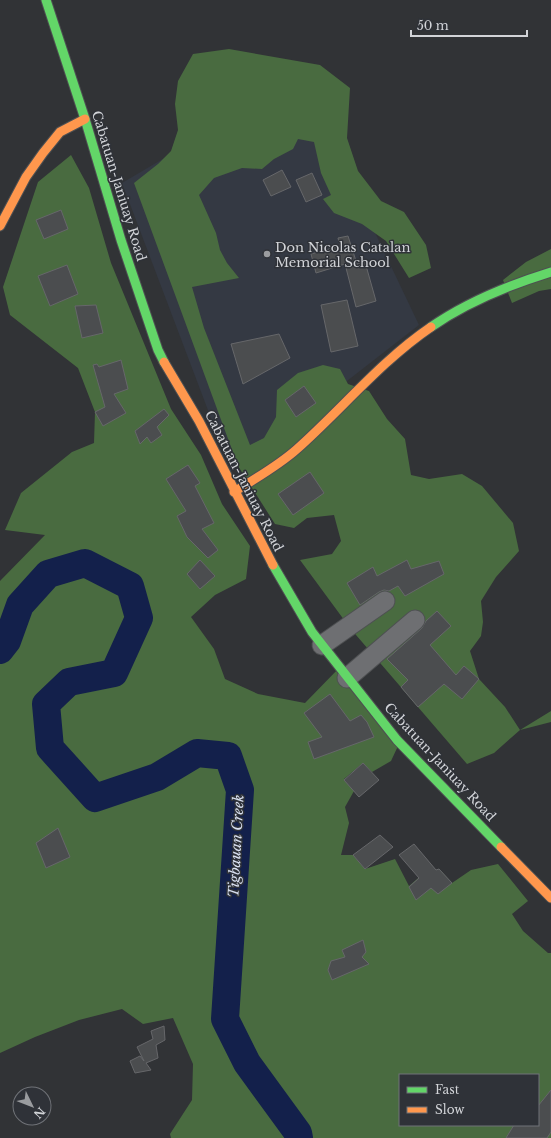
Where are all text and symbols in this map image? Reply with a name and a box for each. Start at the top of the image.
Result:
scale bar [411,12,527,38]
text: 50 m [417,18,449,33]
street label: Cabatuan-Janiuay Road [88,109,150,263]
place label: Don Nicolas Catalan Memorial School [275,239,410,271]
marker: Don Nicolas Catalan Memorial School [262,249,272,259]
street label: Cabatuan-Janiuay Road [201,408,287,555]
street label: Cabatuan-Janiuay Road [380,699,500,825]
water label: Tigbauan Creek [224,794,248,898]
legend [399,1074,539,1126]
text: Fast [435,1082,460,1097]
north arrow [12,1086,52,1126]
text: Slow [435,1102,465,1117]
text: N [30,1104,48,1122]

